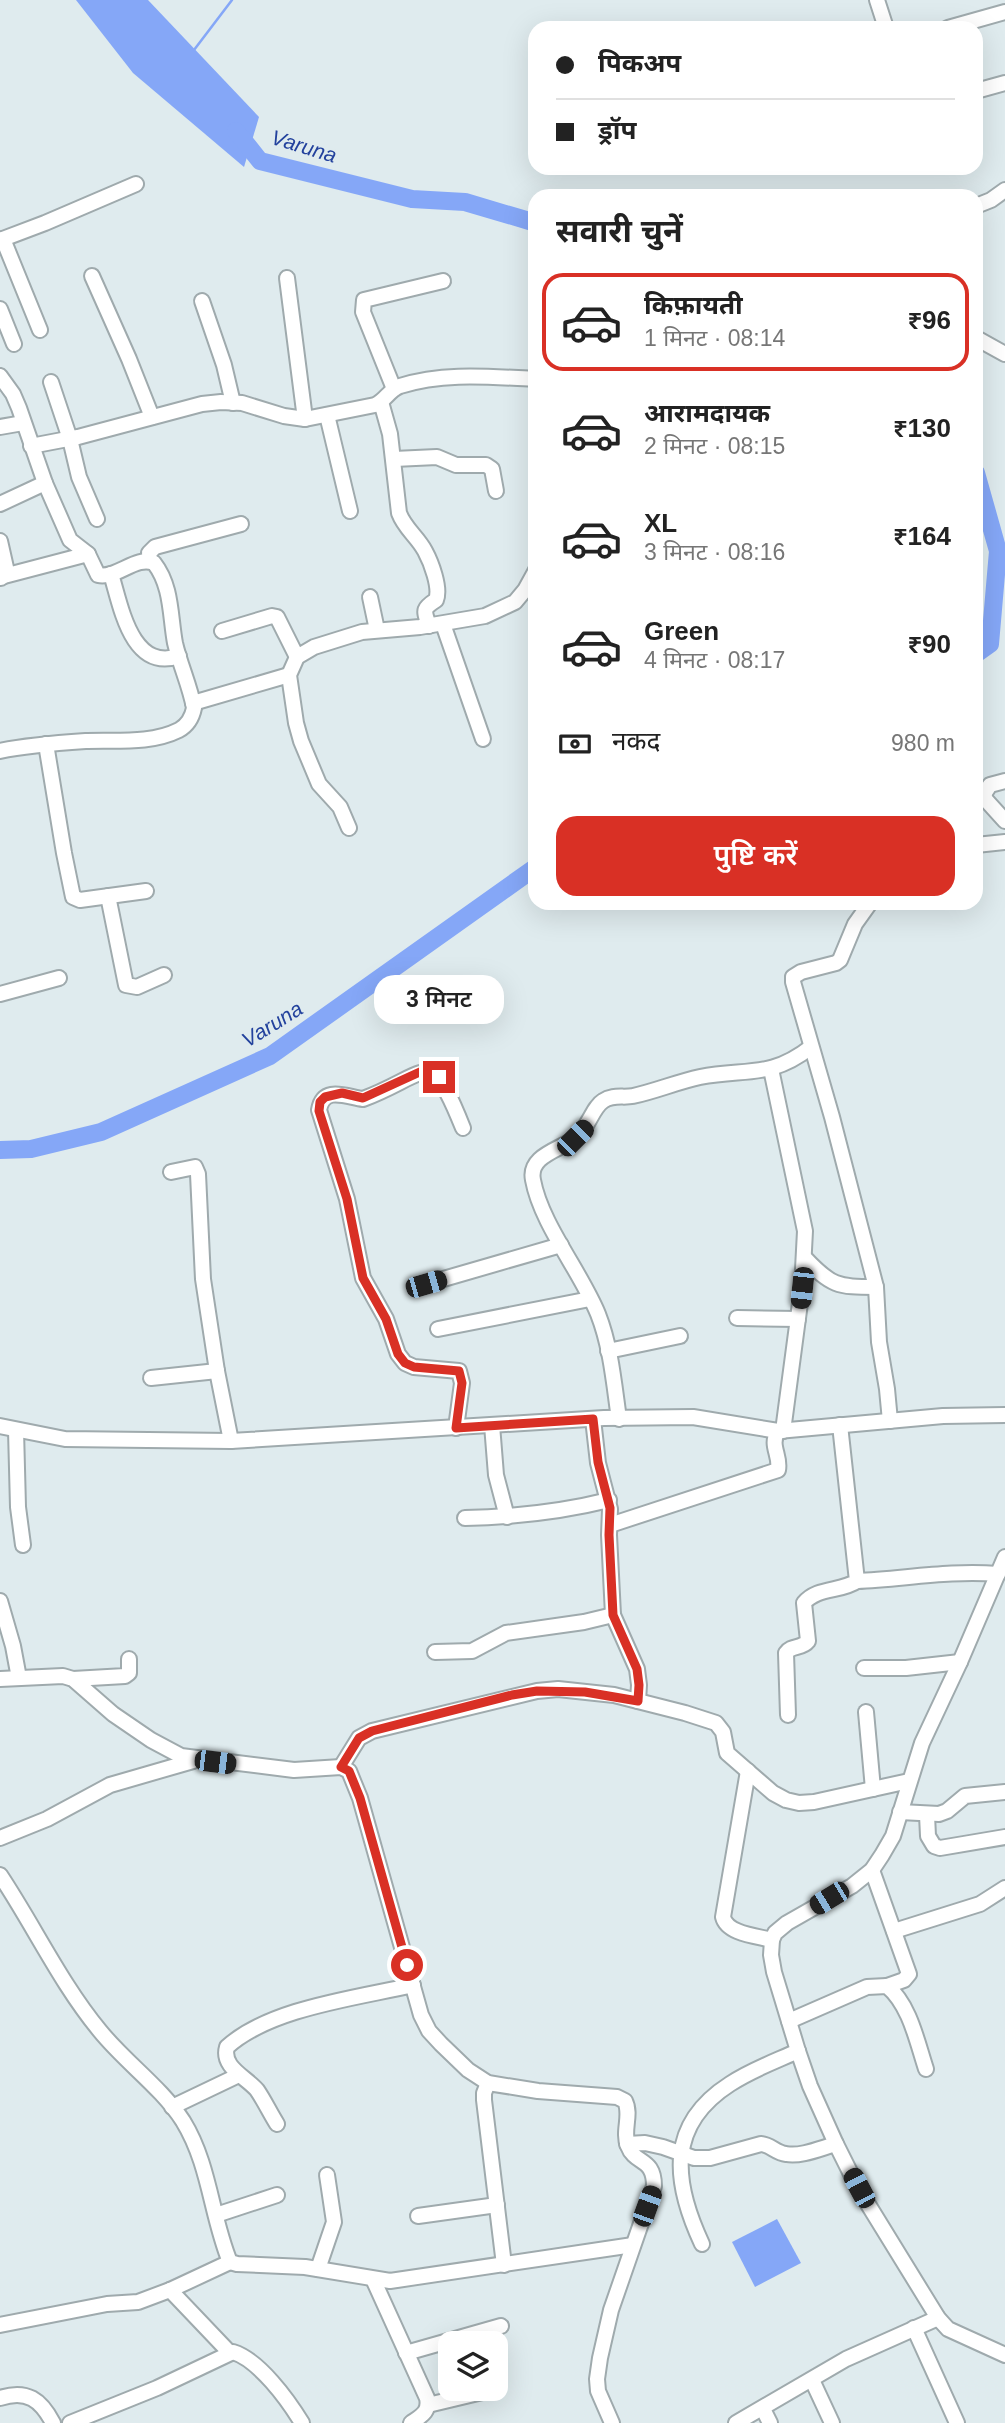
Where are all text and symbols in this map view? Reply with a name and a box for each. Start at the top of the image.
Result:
text: पिकअप [598,48,681,78]
text: ड्रॉप [598,115,636,145]
water label: Varuna [269,125,339,167]
text: सवारी चुनें [556,213,683,249]
text: किफ़ायती [644,290,743,320]
icon: car [560,291,623,354]
text: ₹96 [907,305,951,335]
text: 1 मिनट · 08:14 [644,325,785,351]
text: आरामदायक [644,398,770,428]
icon: car [560,399,623,462]
text: ₹130 [893,413,951,443]
text: 2 मिनट · 08:15 [644,433,785,459]
icon: car [560,507,623,570]
text: XL [644,508,677,538]
text: ₹164 [893,521,951,551]
text: 3 मिनट · 08:16 [644,539,785,565]
icon: car [560,615,623,678]
text: Green [644,616,719,646]
text: ₹90 [907,629,951,659]
text: 4 मिनट · 08:17 [644,647,785,673]
icon: cash [556,725,594,763]
text: नकद [612,726,660,756]
text: 980 m [891,730,955,756]
button: पुष्टि करें [556,816,955,896]
callout: 3 मिनट [374,976,504,1024]
text: 3 मिनट [406,986,472,1012]
water label: Varuna [238,997,306,1051]
route end [423,1061,455,1093]
car [553,1116,598,1160]
car [790,1266,815,1310]
car [403,1268,450,1300]
car [193,1749,238,1775]
car [806,1878,853,1918]
route start [391,1949,423,1981]
car [840,2165,879,2211]
car [630,2183,665,2229]
map controls [438,2331,508,2401]
button: layers [438,2331,508,2401]

